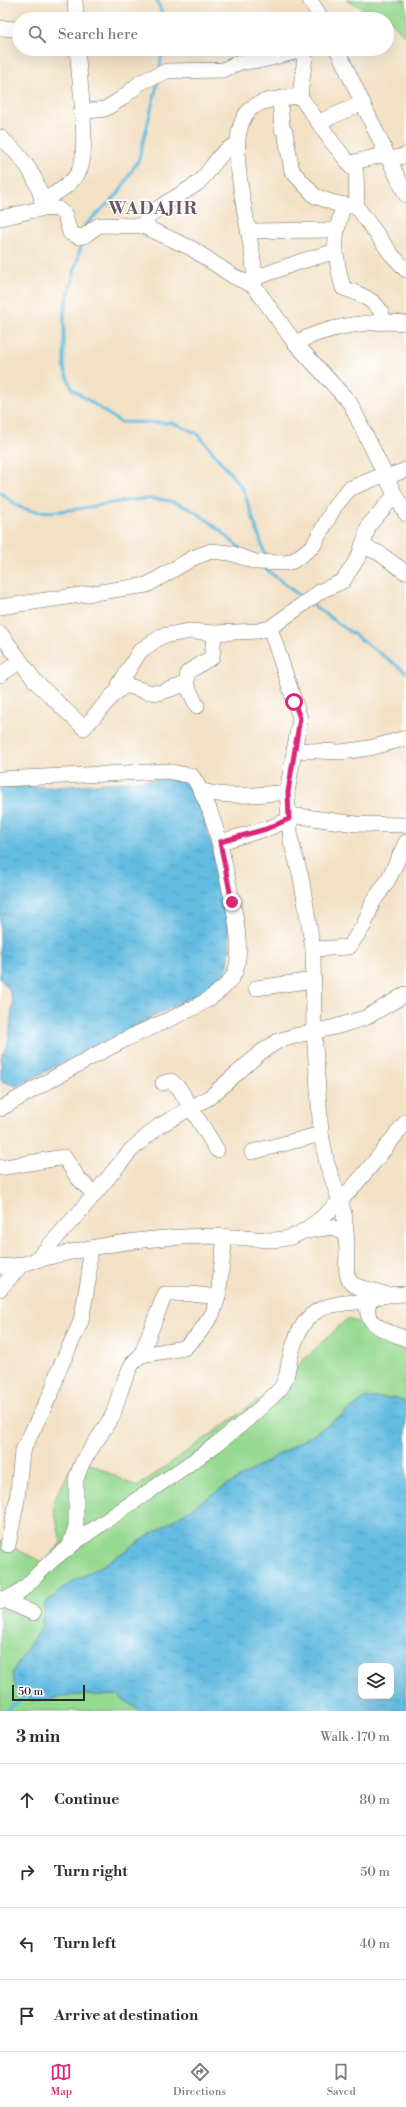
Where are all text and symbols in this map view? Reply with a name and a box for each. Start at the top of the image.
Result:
search box [12,12,394,56]
icon: search [26,23,48,45]
text: Search here [58,25,138,44]
district label: WADAJIR [107,197,198,220]
route start [285,693,303,711]
route end [223,893,241,911]
map controls [358,1663,394,1699]
button: layers [358,1663,394,1699]
scale bar [12,1683,85,1702]
text: 50 m [18,1685,43,1699]
text: 3 min [16,1726,60,1748]
text: Walk · 170 m [320,1729,390,1745]
icon: ahead [16,1789,38,1811]
text: Continue [54,1790,119,1809]
text: 80 m [359,1792,390,1808]
icon: right [16,1861,38,1883]
text: Turn right [54,1862,128,1881]
text: 50 m [360,1864,390,1880]
icon: left [16,1933,38,1955]
text: Turn left [54,1934,116,1953]
text: 40 m [360,1936,390,1952]
icon: arrive [16,2005,38,2027]
text: Arrive at destination [54,2006,198,2025]
tab: Map [50,2061,72,2099]
tab: Directions [173,2061,226,2099]
tab: Saved [327,2061,356,2099]

